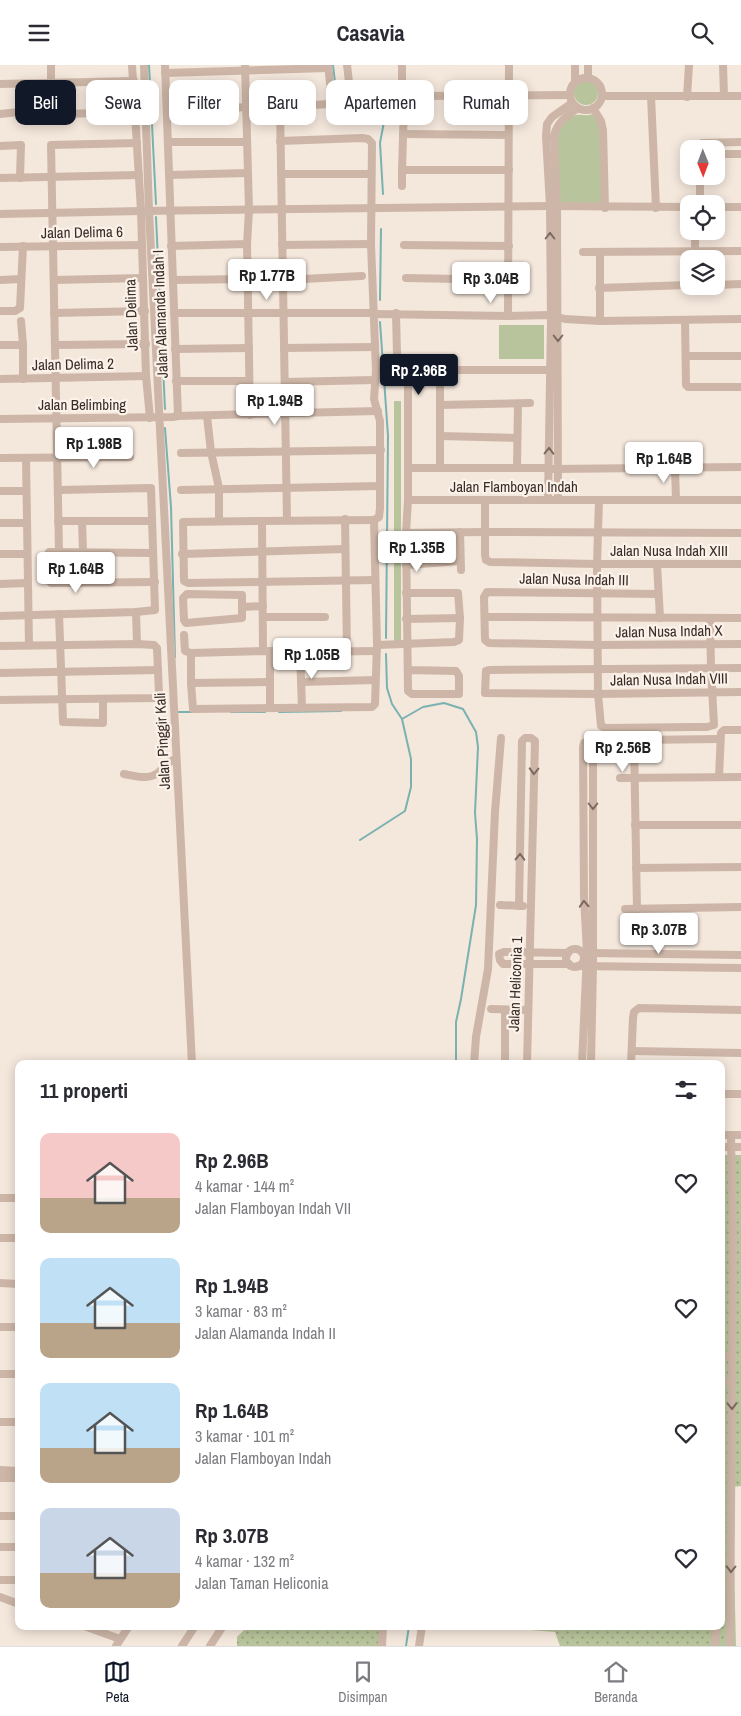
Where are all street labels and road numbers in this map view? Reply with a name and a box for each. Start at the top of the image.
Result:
street label: Jalan Delima 6 [41,221,123,243]
street label: Jalan Alamanda Indah I [147,249,173,379]
street label: Jalan Delima [119,279,143,351]
street label: Jalan Delima 2 [32,353,114,375]
street label: Jalan Belimbing [38,394,126,415]
street label: Jalan Flamboyan Indah [450,476,578,497]
street label: Jalan Nusa Indah XIII [610,540,728,561]
street label: Jalan Nusa Indah III [519,568,629,590]
street label: Jalan Nusa Indah X [615,620,724,642]
street label: Jalan Nusa Indah VIII [610,667,728,691]
street label: Jalan Pinggir Kali [149,692,175,790]
street label: Jalan Heliconia 1 [503,936,527,1032]

